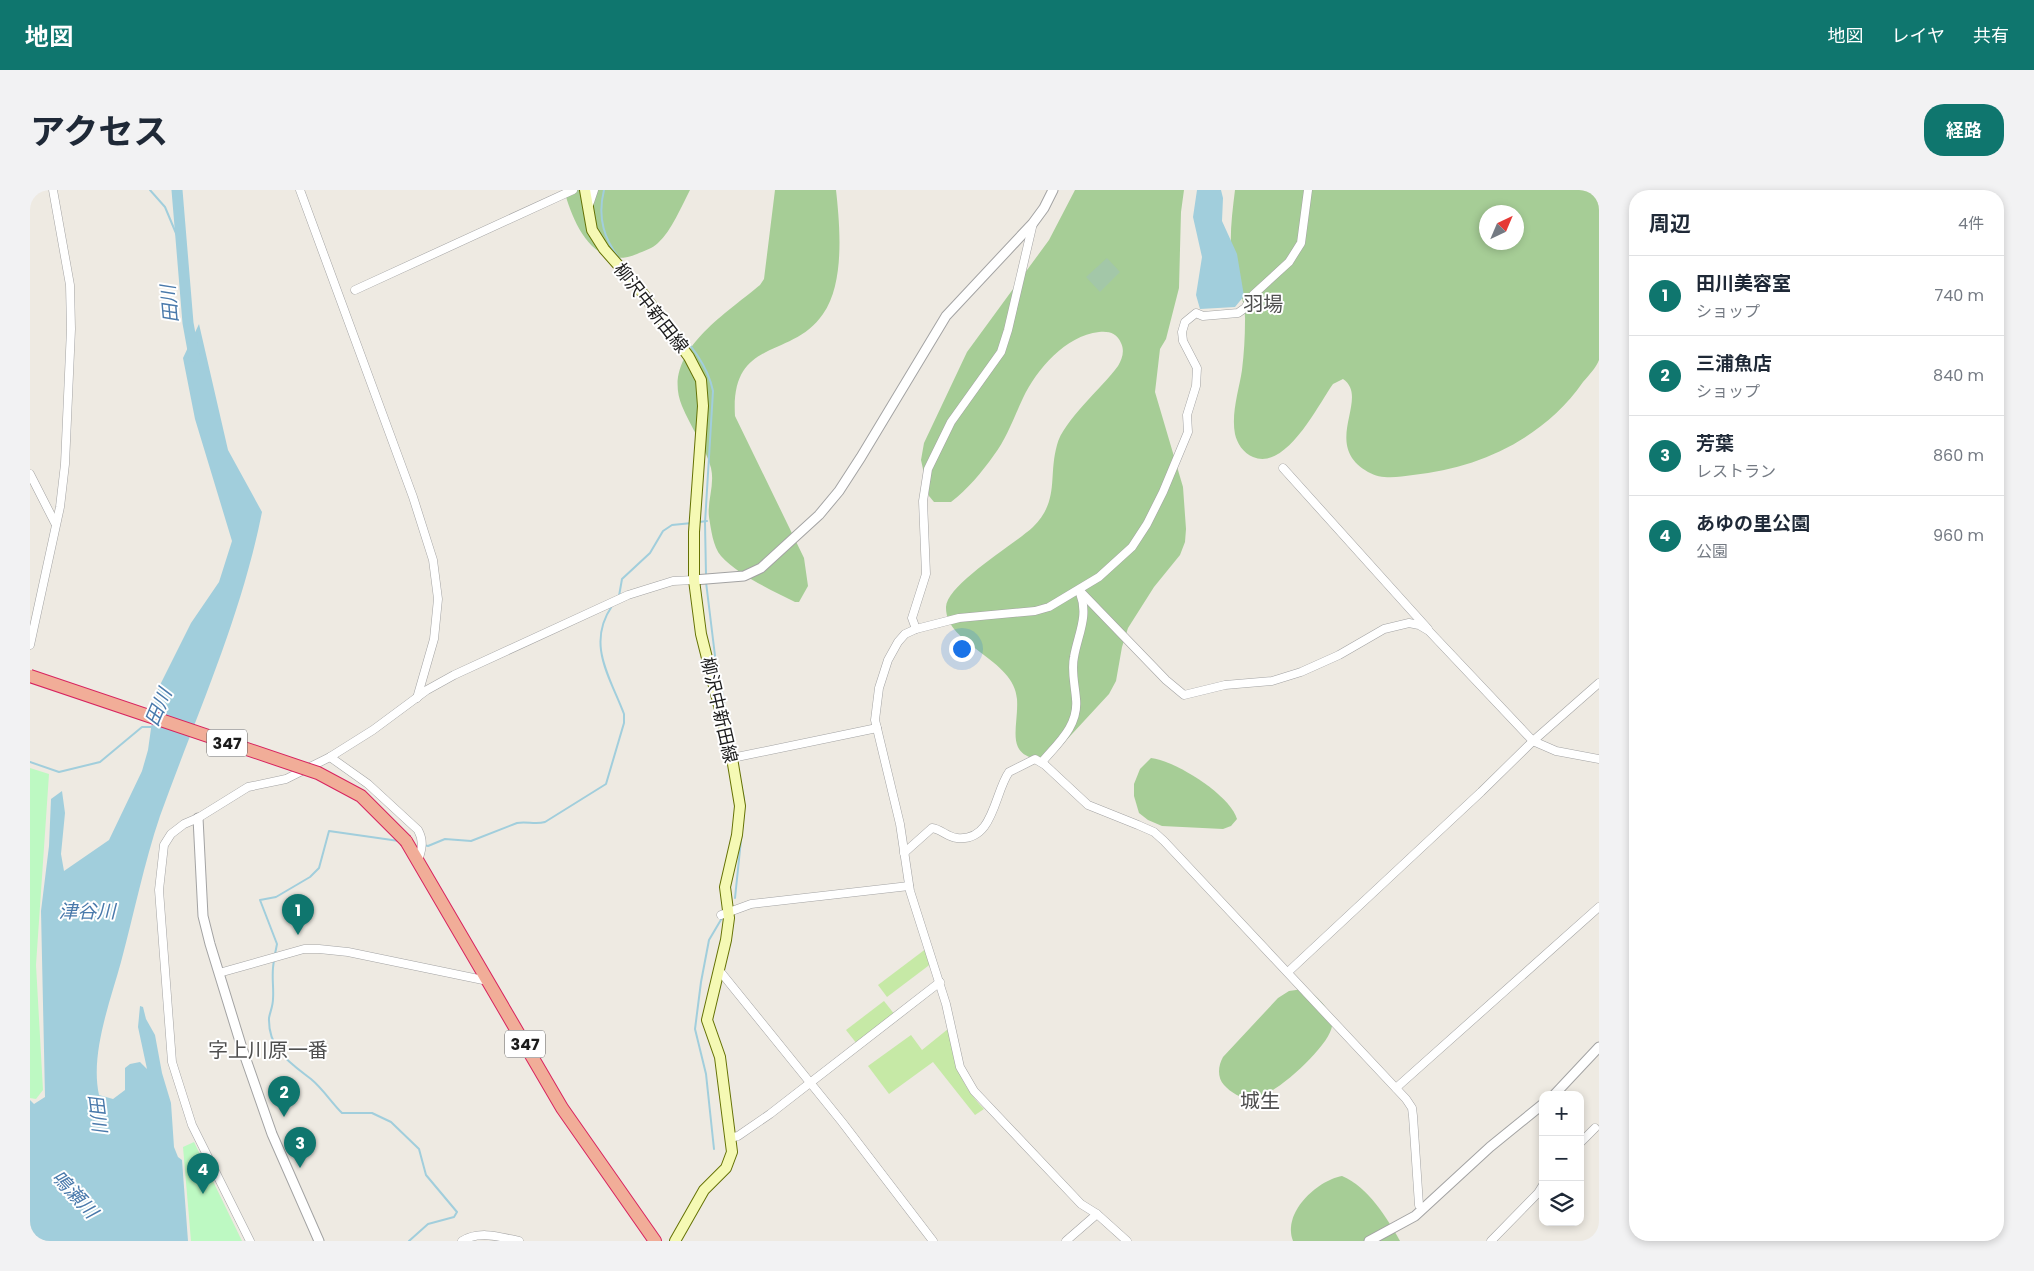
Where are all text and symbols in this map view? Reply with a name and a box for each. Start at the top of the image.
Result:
text: 地図 [25,20,73,53]
text: 地図 [1828,23,1864,48]
text: レイヤ [1892,23,1945,48]
text: 共有 [1973,23,2009,48]
button: 経路 [1924,104,2004,156]
text: アクセス [30,107,168,156]
north arrow [1479,205,1524,250]
text: 周辺 [1649,209,1691,238]
text: 4件 [1958,212,1984,235]
street label: 柳沢中新田線 [608,257,694,358]
text: 田川美容室 [1696,270,1791,297]
water label: 田川 [154,282,185,324]
text: 1 [1662,284,1668,307]
text: 740 m [1934,284,1984,307]
district label: 羽場 [1243,290,1283,318]
text: ショップ [1696,300,1760,323]
text: 三浦魚店 [1696,350,1772,377]
text: 2 [1660,364,1670,387]
text: 840 m [1933,364,1984,387]
text: ショップ [1696,380,1760,403]
text: 芳葉 [1696,430,1734,457]
text: 3 [1660,444,1670,467]
text: 860 m [1933,444,1984,467]
text: レストラン [1696,460,1776,483]
text: あゆの里公園 [1696,510,1810,537]
text: 4 [1660,524,1670,547]
text: 960 m [1933,524,1984,547]
text: 公園 [1696,540,1728,563]
your location [949,636,975,662]
street label: 柳沢中新田線 [695,654,744,765]
water label: 田川 [139,683,179,730]
road number: 347 [207,730,247,756]
pin: 1 [282,894,314,935]
water label: 津谷川 [58,898,117,925]
road number: 347 [505,1031,545,1058]
district label: 字上川原一番 [208,1036,328,1064]
pin: 2 [268,1076,300,1117]
district label: 城生 [1240,1087,1280,1115]
map controls [1539,1091,1584,1226]
button: + [1539,1091,1584,1136]
water label: 田川 [82,1093,113,1136]
pin: 3 [284,1127,316,1168]
button: − [1539,1136,1584,1181]
pin: 4 [187,1153,219,1194]
water label: 鳴瀬川 [45,1164,105,1226]
button: layers [1539,1181,1584,1226]

